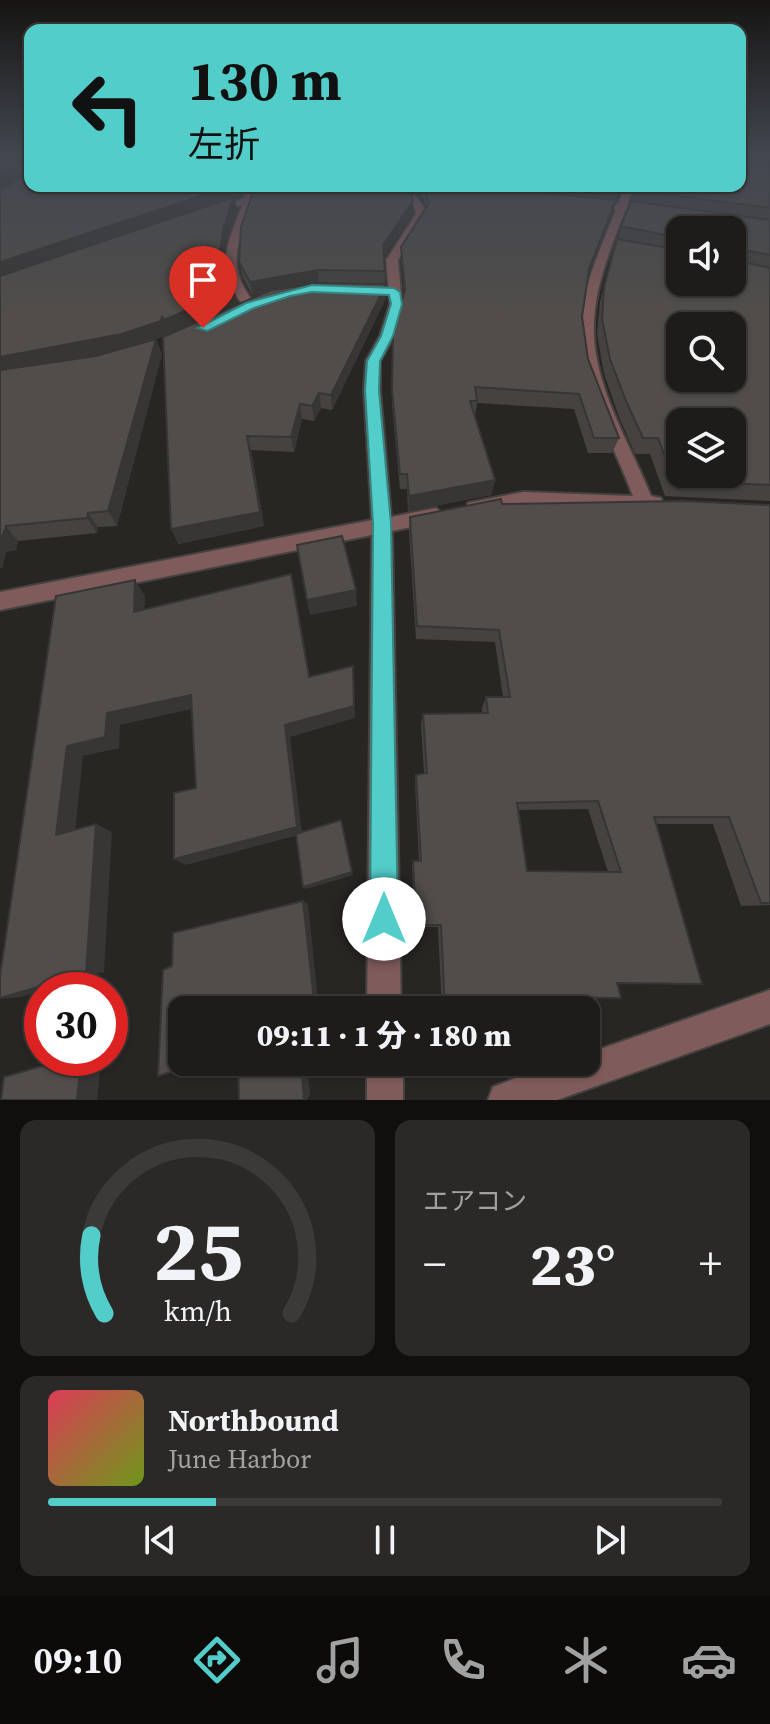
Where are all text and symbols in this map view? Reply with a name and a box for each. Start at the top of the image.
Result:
text: 130 m [188,42,342,119]
icon: left [56,56,160,160]
text: 左折 [188,120,260,169]
map controls [666,216,746,488]
button: sound [666,216,746,296]
pin [169,246,237,328]
icon: arrive [181,258,225,302]
button: search [666,312,746,392]
button: layers [666,408,746,488]
position arrow [342,877,426,961]
speed limit sign: 30 [24,972,128,1076]
text: 09:11 · 1 分 · 180 m [257,1015,511,1056]
text: エアコン [423,1183,527,1219]
text: 25 [152,1194,243,1308]
text: 23° [530,1223,615,1305]
text: − [423,1233,446,1294]
text: + [699,1233,722,1294]
text: km/h [163,1291,232,1331]
text: Northbound [168,1400,339,1441]
text: June Harbor [168,1441,311,1477]
icon: previous [138,1518,182,1562]
icon: pause [363,1518,407,1562]
icon: next [588,1518,632,1562]
icon: directions [189,1632,245,1688]
icon: music [312,1632,368,1688]
icon: phone [435,1632,491,1688]
icon: climate [558,1632,614,1688]
icon: car [681,1632,737,1688]
text: 09:10 [33,1636,122,1685]

